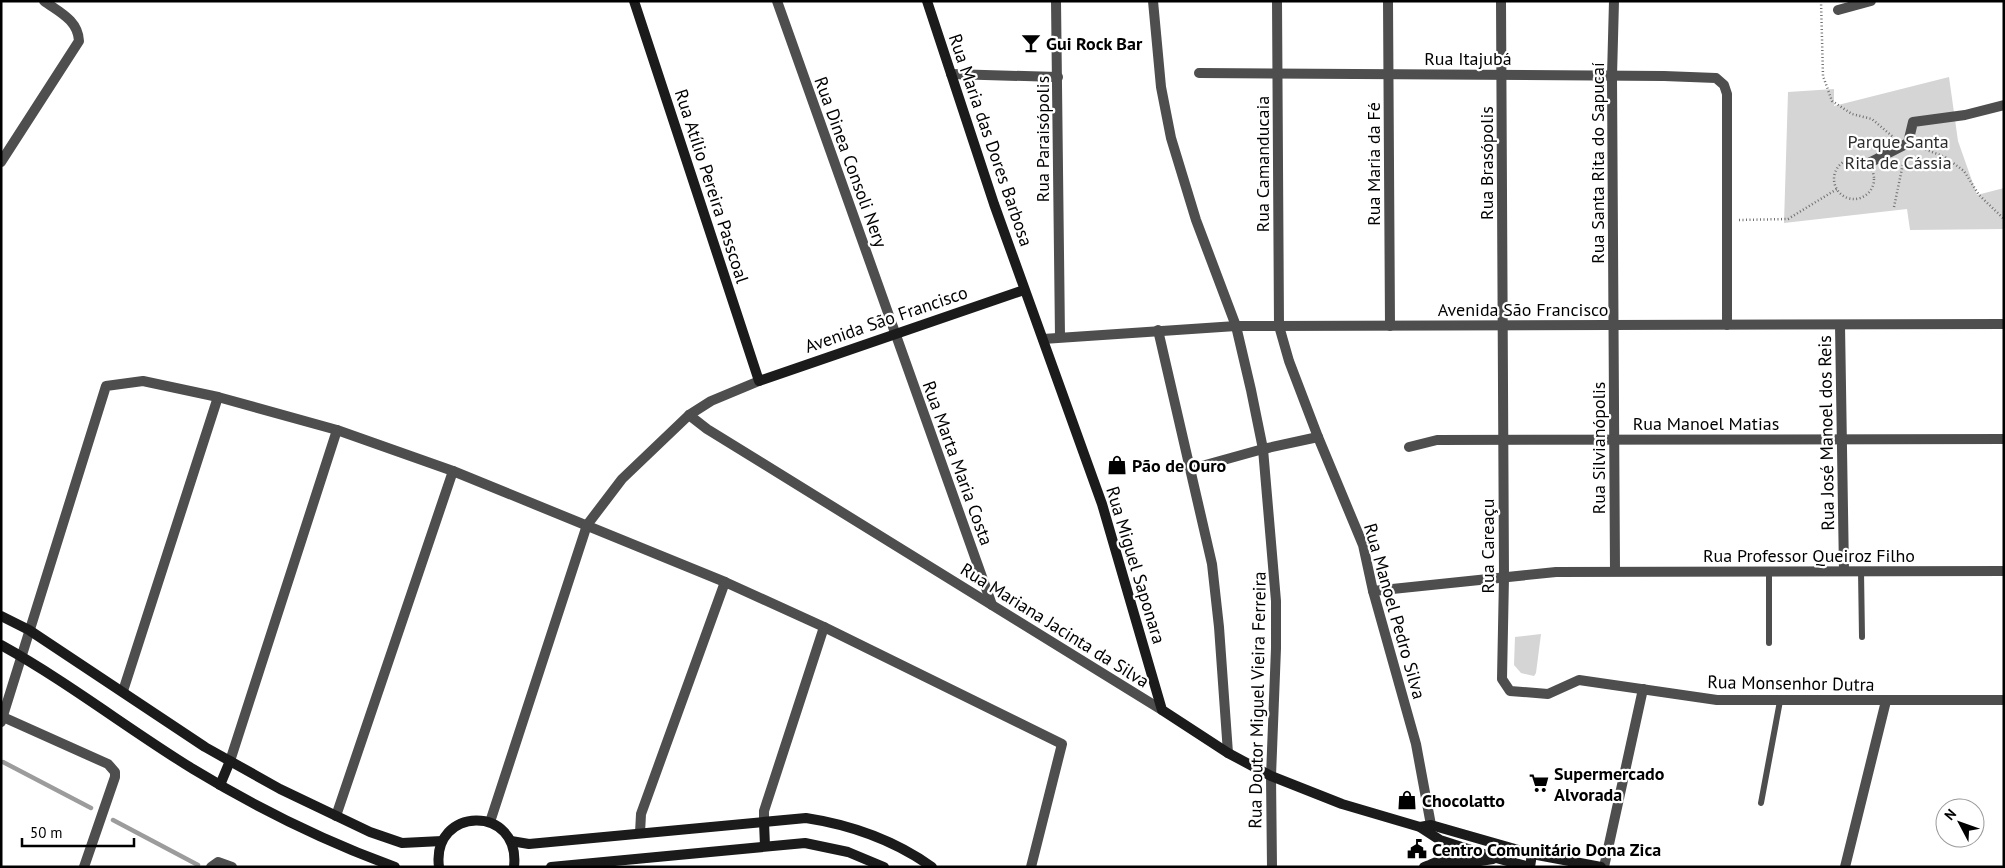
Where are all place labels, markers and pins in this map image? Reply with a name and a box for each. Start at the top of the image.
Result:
bar icon: Gui Rock Bar [1020,32,1042,54]
place label: Gui Rock Bar [1046,32,1143,55]
shop icon: Pão de Ouro [1106,454,1128,476]
place label: Pão de Ouro [1132,454,1226,477]
place label: Supermercado Alvorada [1554,762,1665,806]
supermarket icon: Supermercado Alvorada [1528,772,1550,794]
shop icon: Chocolatto [1396,789,1418,811]
place label: Chocolatto [1422,789,1505,812]
public building icon: Centro Comunitário Dona Zica [1406,838,1428,860]
place label: Centro Comunitário Dona Zica [1432,838,1661,861]

